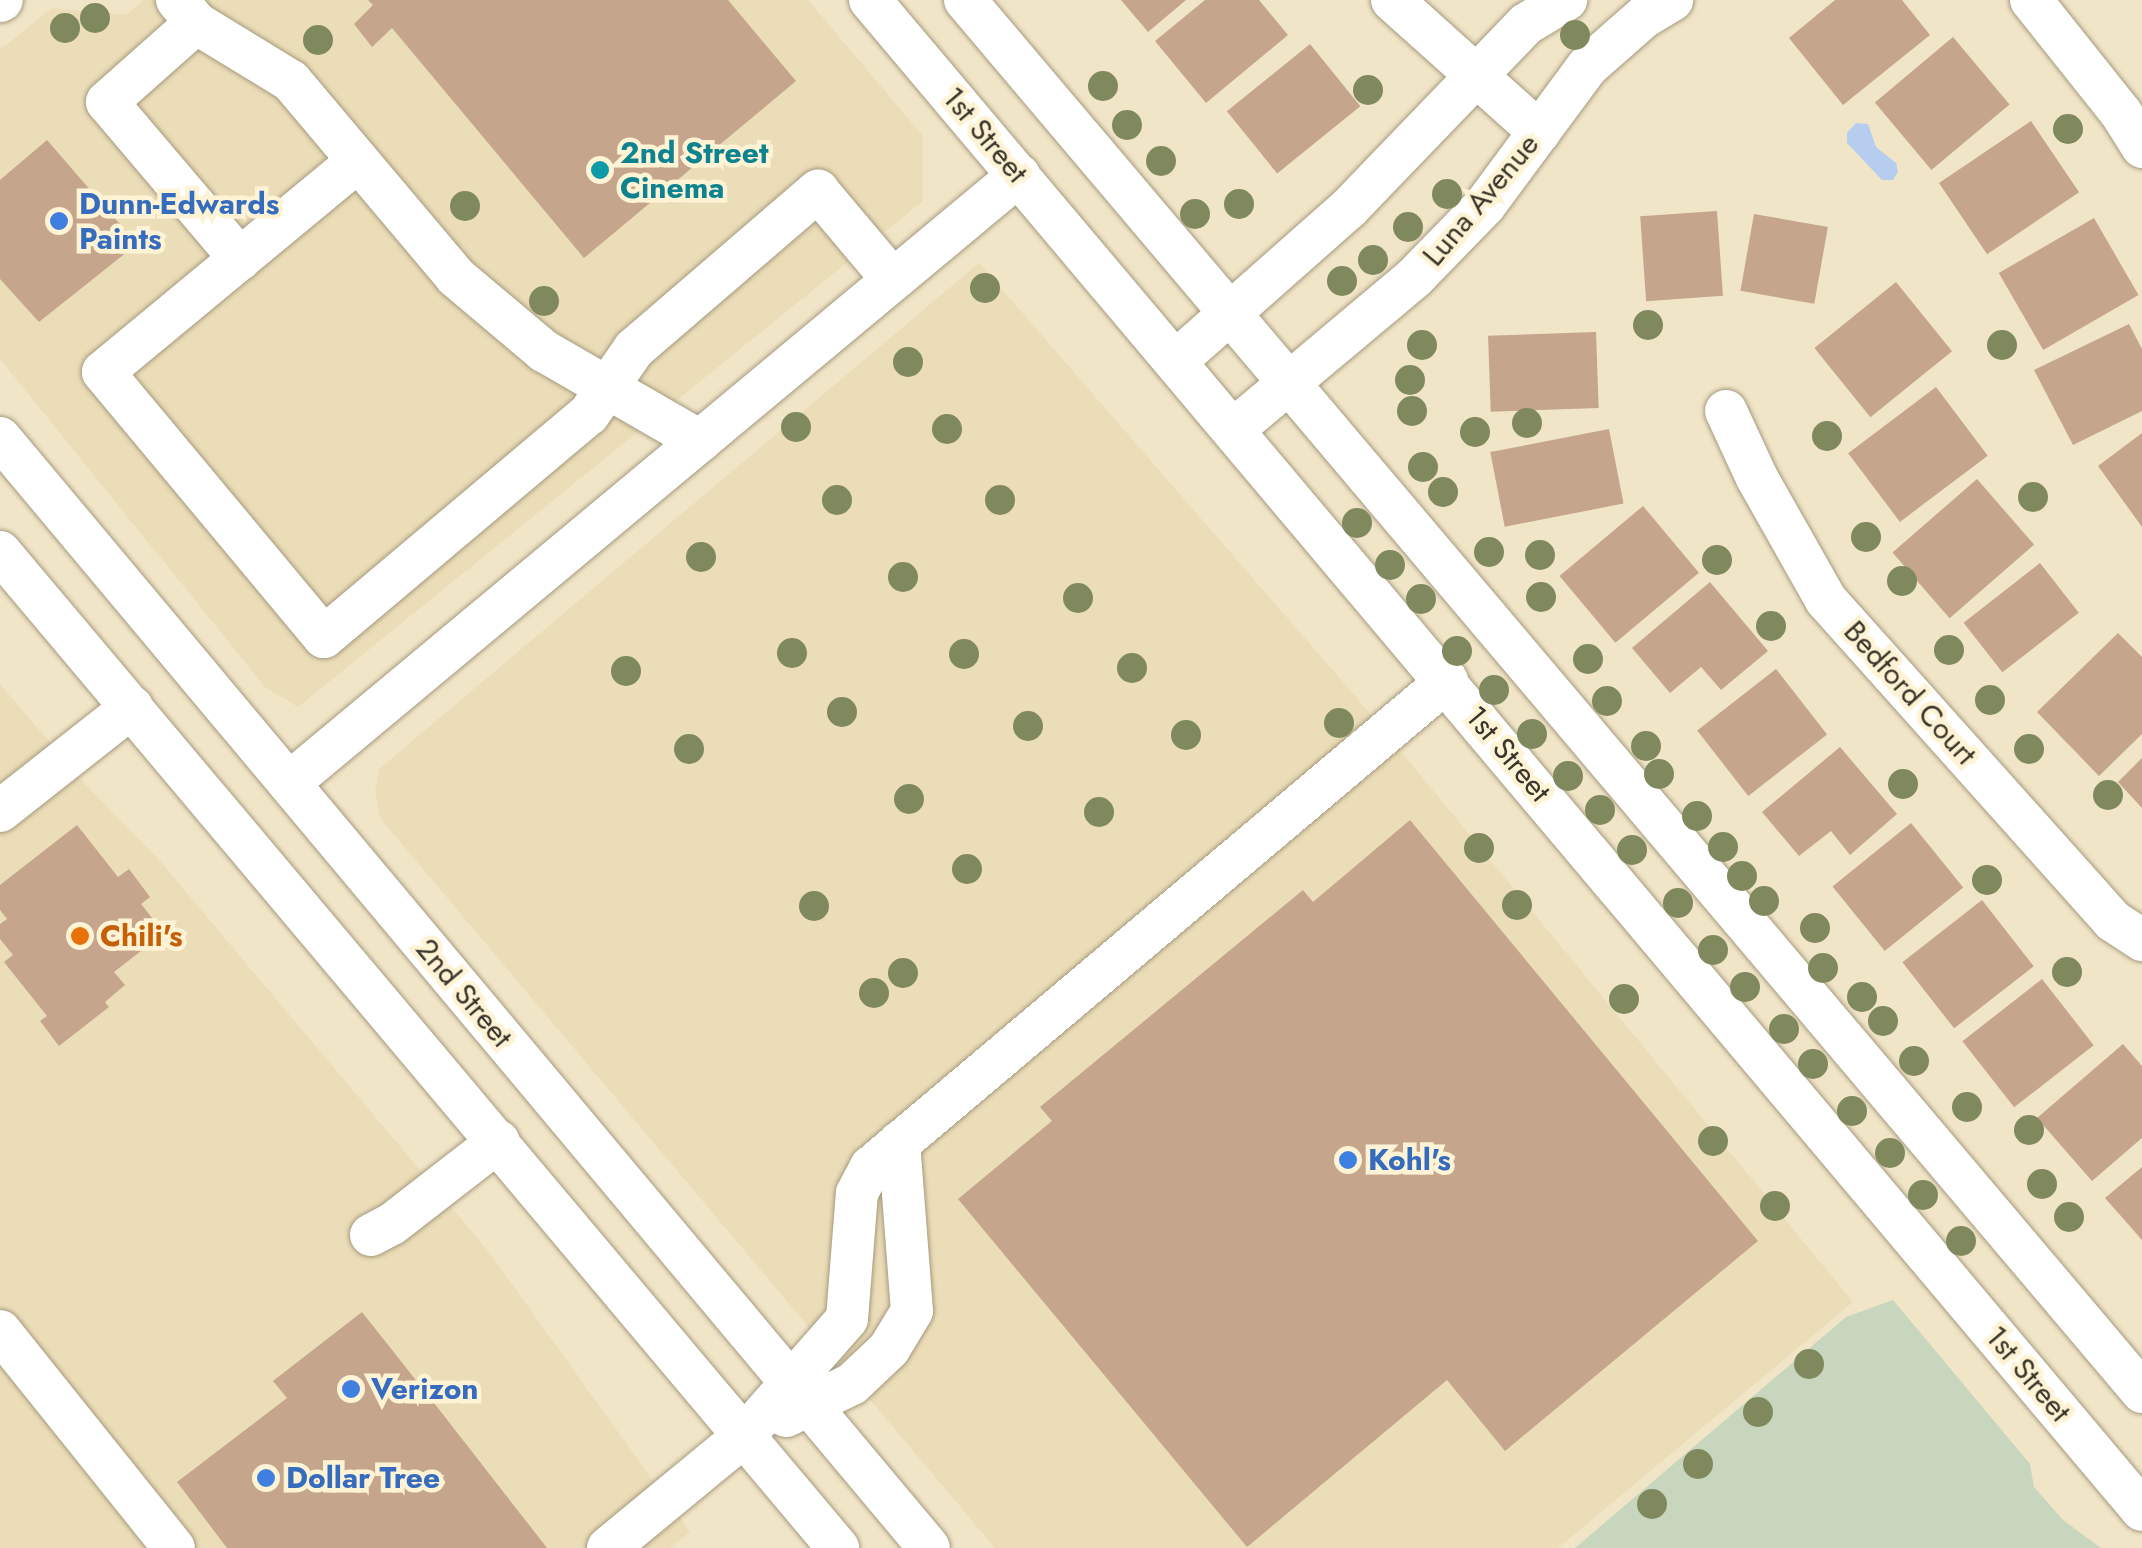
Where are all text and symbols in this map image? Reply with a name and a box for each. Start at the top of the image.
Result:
street label: 1st Street [935,80,1035,190]
street label: Luna Avenue [1415,127,1547,273]
place label: 2nd Street Cinema [620,135,769,206]
marker: 2nd Street Cinema [589,159,611,181]
place label: Dunn-Edwards Paints [79,186,280,256]
marker: Dunn-Edwards Paints [48,210,70,232]
street label: Bedford Court [1836,614,1984,772]
street label: 1st Street [1458,699,1558,809]
place label: Chili's [100,918,183,954]
marker: Chili's [69,925,91,947]
street label: 2nd Street [408,931,520,1055]
place label: Kohl's [1368,1142,1451,1178]
marker: Kohl's [1337,1149,1359,1171]
street label: 1st Street [1978,1319,2078,1429]
place label: Verizon [371,1371,479,1407]
marker: Verizon [340,1378,362,1400]
place label: Dollar Tree [286,1460,440,1496]
marker: Dollar Tree [255,1467,277,1489]

